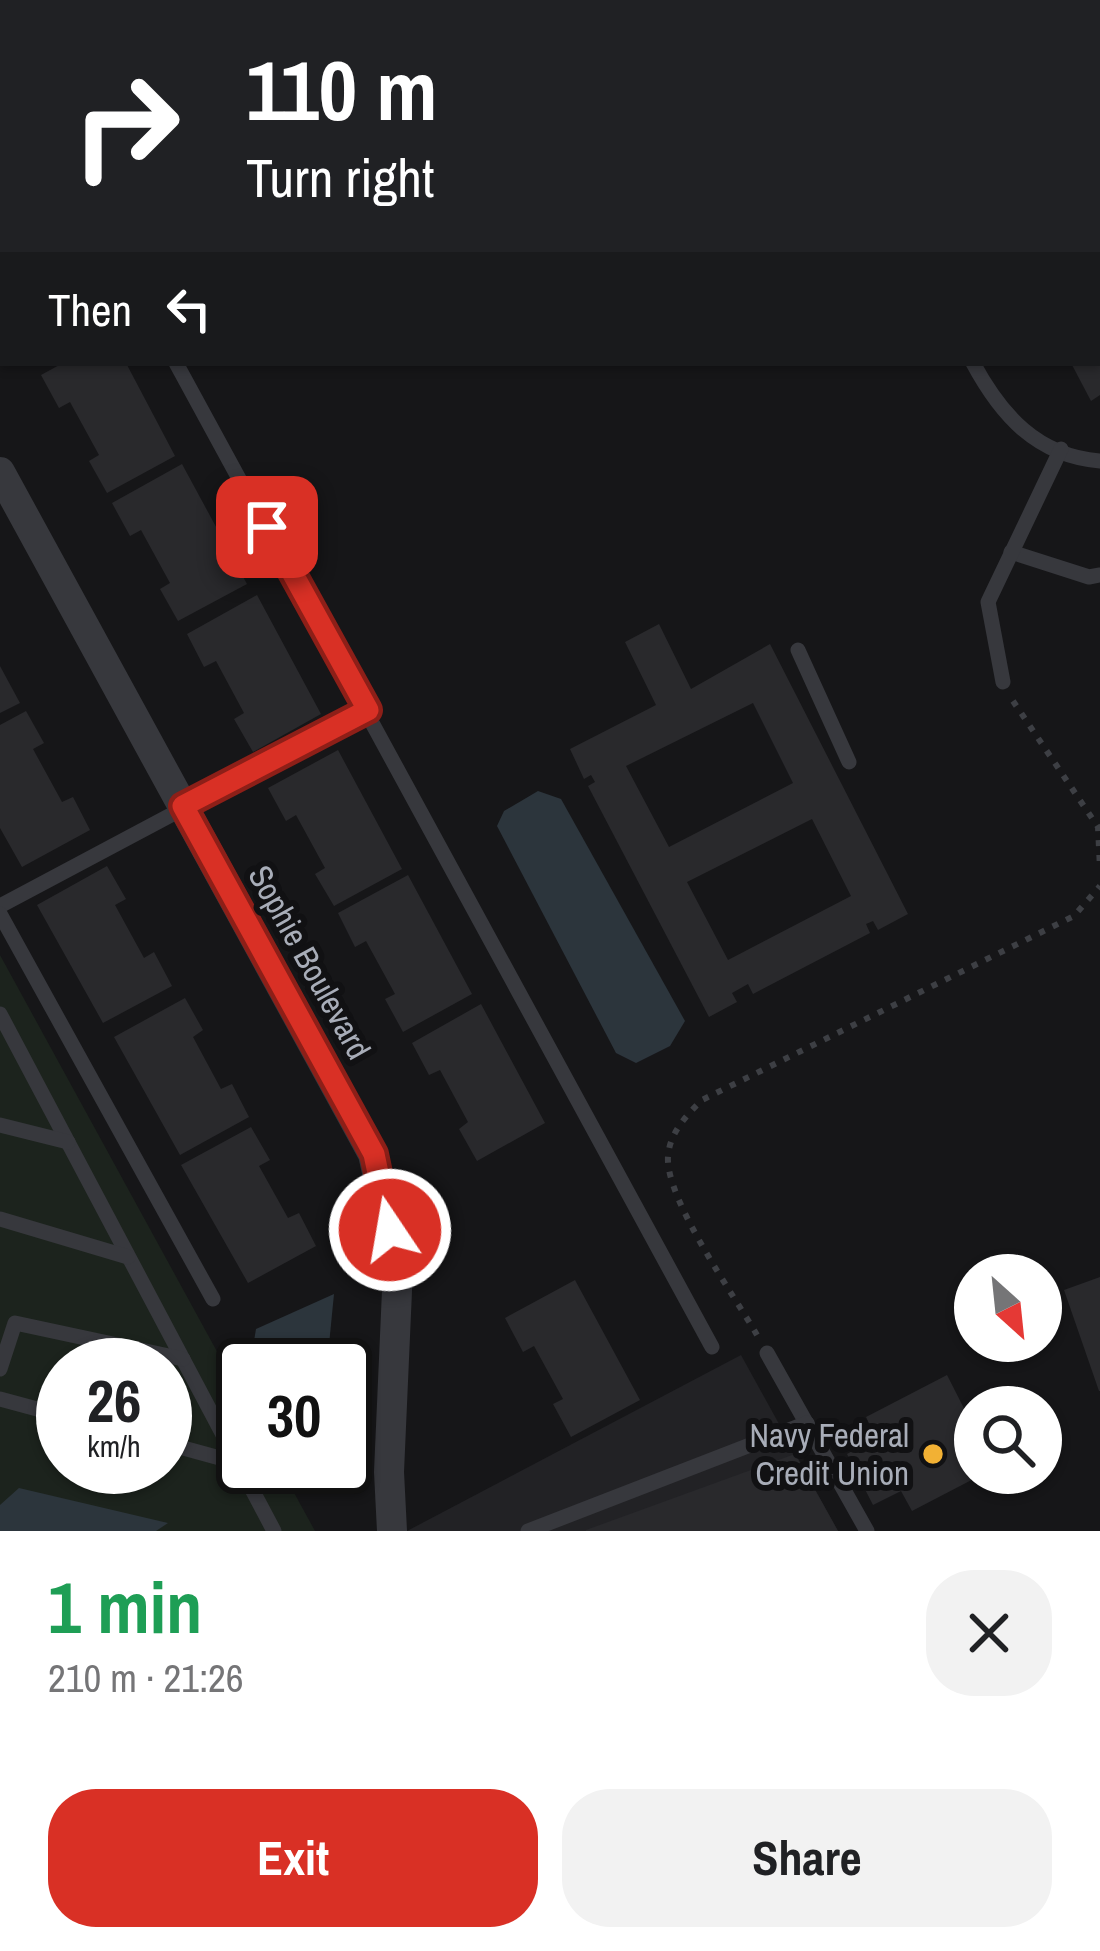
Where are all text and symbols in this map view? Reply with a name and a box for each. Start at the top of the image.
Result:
text: 110 m [246,33,438,146]
icon: right [48,48,204,204]
text: Turn right [246,141,434,214]
icon: left [156,276,222,342]
text: Then [48,279,132,340]
pin [216,476,318,578]
icon: arrive [234,494,300,560]
street label: Sophie Boulevard [239,857,381,1067]
position arrow [327,1167,453,1293]
north arrow [954,1254,1062,1362]
map controls [954,1254,1062,1494]
speed limit sign: 30 [216,1338,372,1494]
text: 26 [87,1360,141,1441]
button: search [954,1386,1062,1494]
place label: Navy Federal Credit Union [749,1413,909,1495]
text: km/h [87,1426,141,1466]
marker: Navy Federal Credit Union [920,1441,946,1467]
text: 1 min [48,1558,202,1655]
button: close [926,1570,1052,1696]
text: 210 m · 21:26 [48,1652,244,1704]
button: Exit [48,1789,538,1927]
button: Share [562,1789,1052,1927]

